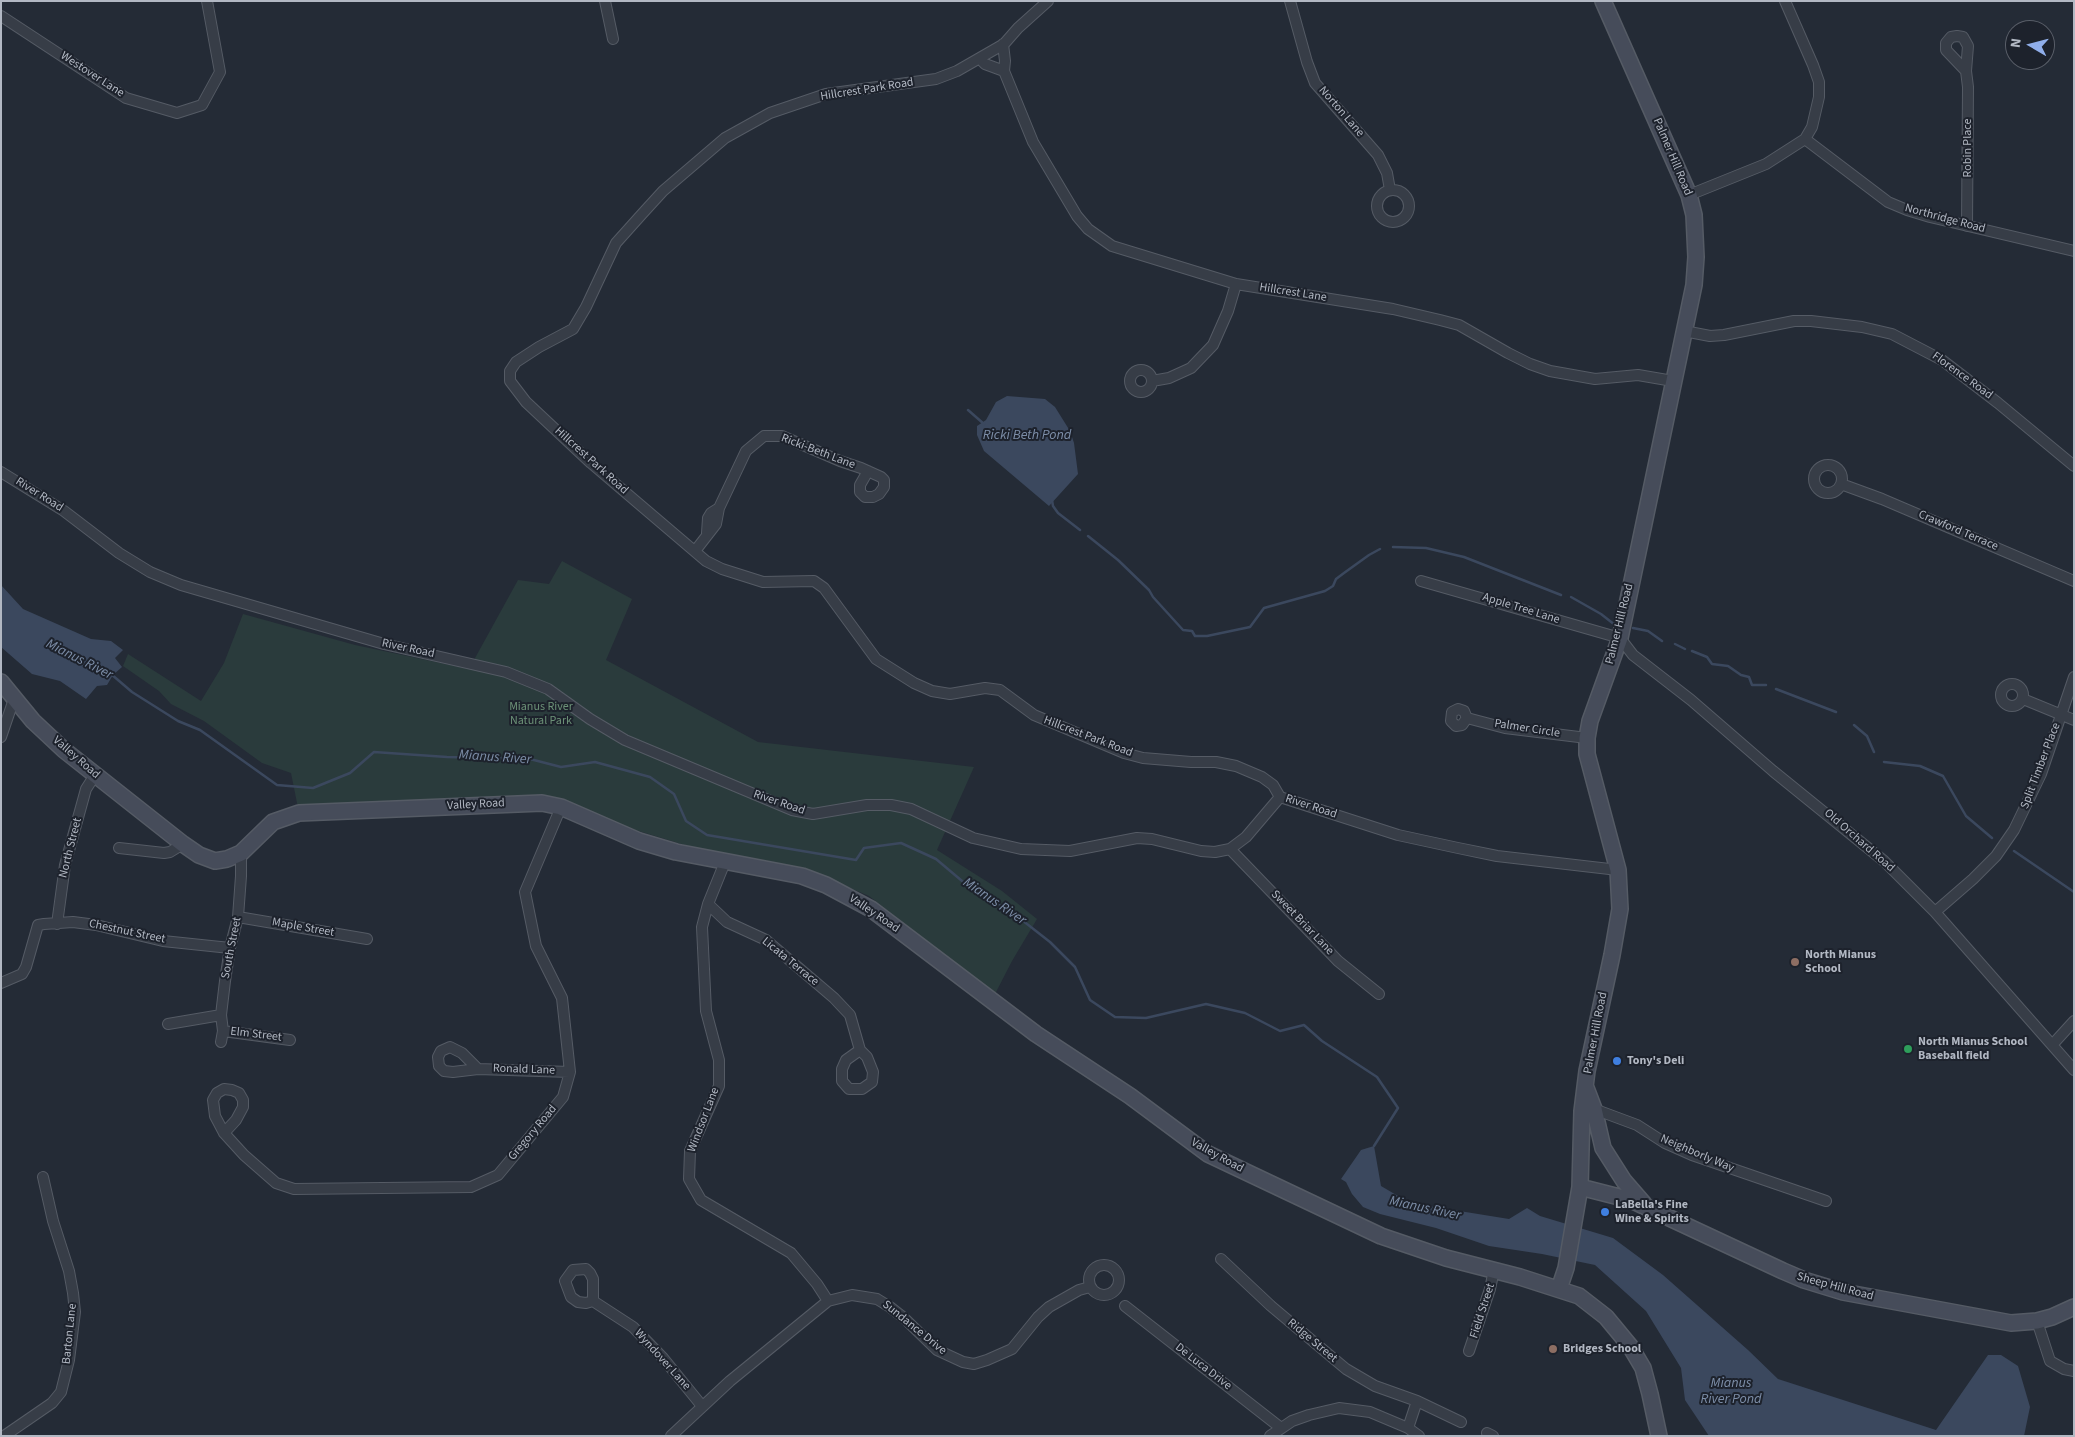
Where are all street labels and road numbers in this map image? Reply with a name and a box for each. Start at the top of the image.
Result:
street label: Westover Lane [57,49,127,101]
street label: Hillcrest Park Road [819,76,915,104]
street label: Norton Lane [1315,84,1367,140]
street label: Palmer Hill Road [1649,116,1695,198]
street label: Robin Place [1961,119,1975,177]
street label: Northridge Road [1903,201,1987,237]
street label: Hillcrest Lane [1258,281,1328,305]
street label: Florence Road [1929,349,1995,403]
street label: Hillcrest Park Road [551,424,631,498]
street label: Ricki-Beth Lane [779,431,857,473]
street label: River Road [12,475,66,515]
street label: Crawford Terrace [1916,508,2000,554]
street label: Palmer Hill Road [1603,582,1637,666]
street label: Apple Tree Lane [1481,590,1561,628]
street label: River Road [380,636,436,662]
street label: Hillcrest Park Road [1041,713,1135,761]
street label: Palmer Circle [1493,717,1561,741]
street label: Split Timber Place [2018,721,2064,811]
street label: Valley Road [49,734,103,782]
street label: River Road [751,787,807,819]
street label: River Road [1283,792,1339,822]
street label: Valley Road [447,796,505,814]
street label: Old Orchard Road [1821,806,1897,876]
street label: North Street [57,816,85,880]
street label: Sweet Briar Lane [1268,888,1336,958]
street label: Valley Road [846,892,902,936]
street label: Maple Street [271,915,335,941]
street label: South Street [219,916,245,980]
street label: Chestnut Street [87,917,167,947]
street label: Licata Terrace [759,935,821,989]
street label: Palmer Hill Road [1581,991,1611,1075]
street label: Elm Street [229,1025,283,1045]
street label: Ronald Lane [493,1062,555,1078]
street label: Windsor Lane [685,1086,723,1154]
street label: Gregory Road [506,1102,560,1164]
street label: Neighborly Way [1658,1132,1736,1176]
street label: Valley Road [1188,1136,1246,1176]
street label: Sheep Hill Road [1795,1270,1875,1304]
street label: Field Street [1467,1282,1499,1340]
street label: Sundance Drive [879,1298,949,1358]
street label: Barton Lane [60,1303,80,1365]
street label: Ridge Street [1284,1316,1340,1366]
street label: Wyndover Lane [631,1326,693,1394]
street label: De Luca Drive [1172,1340,1234,1394]

